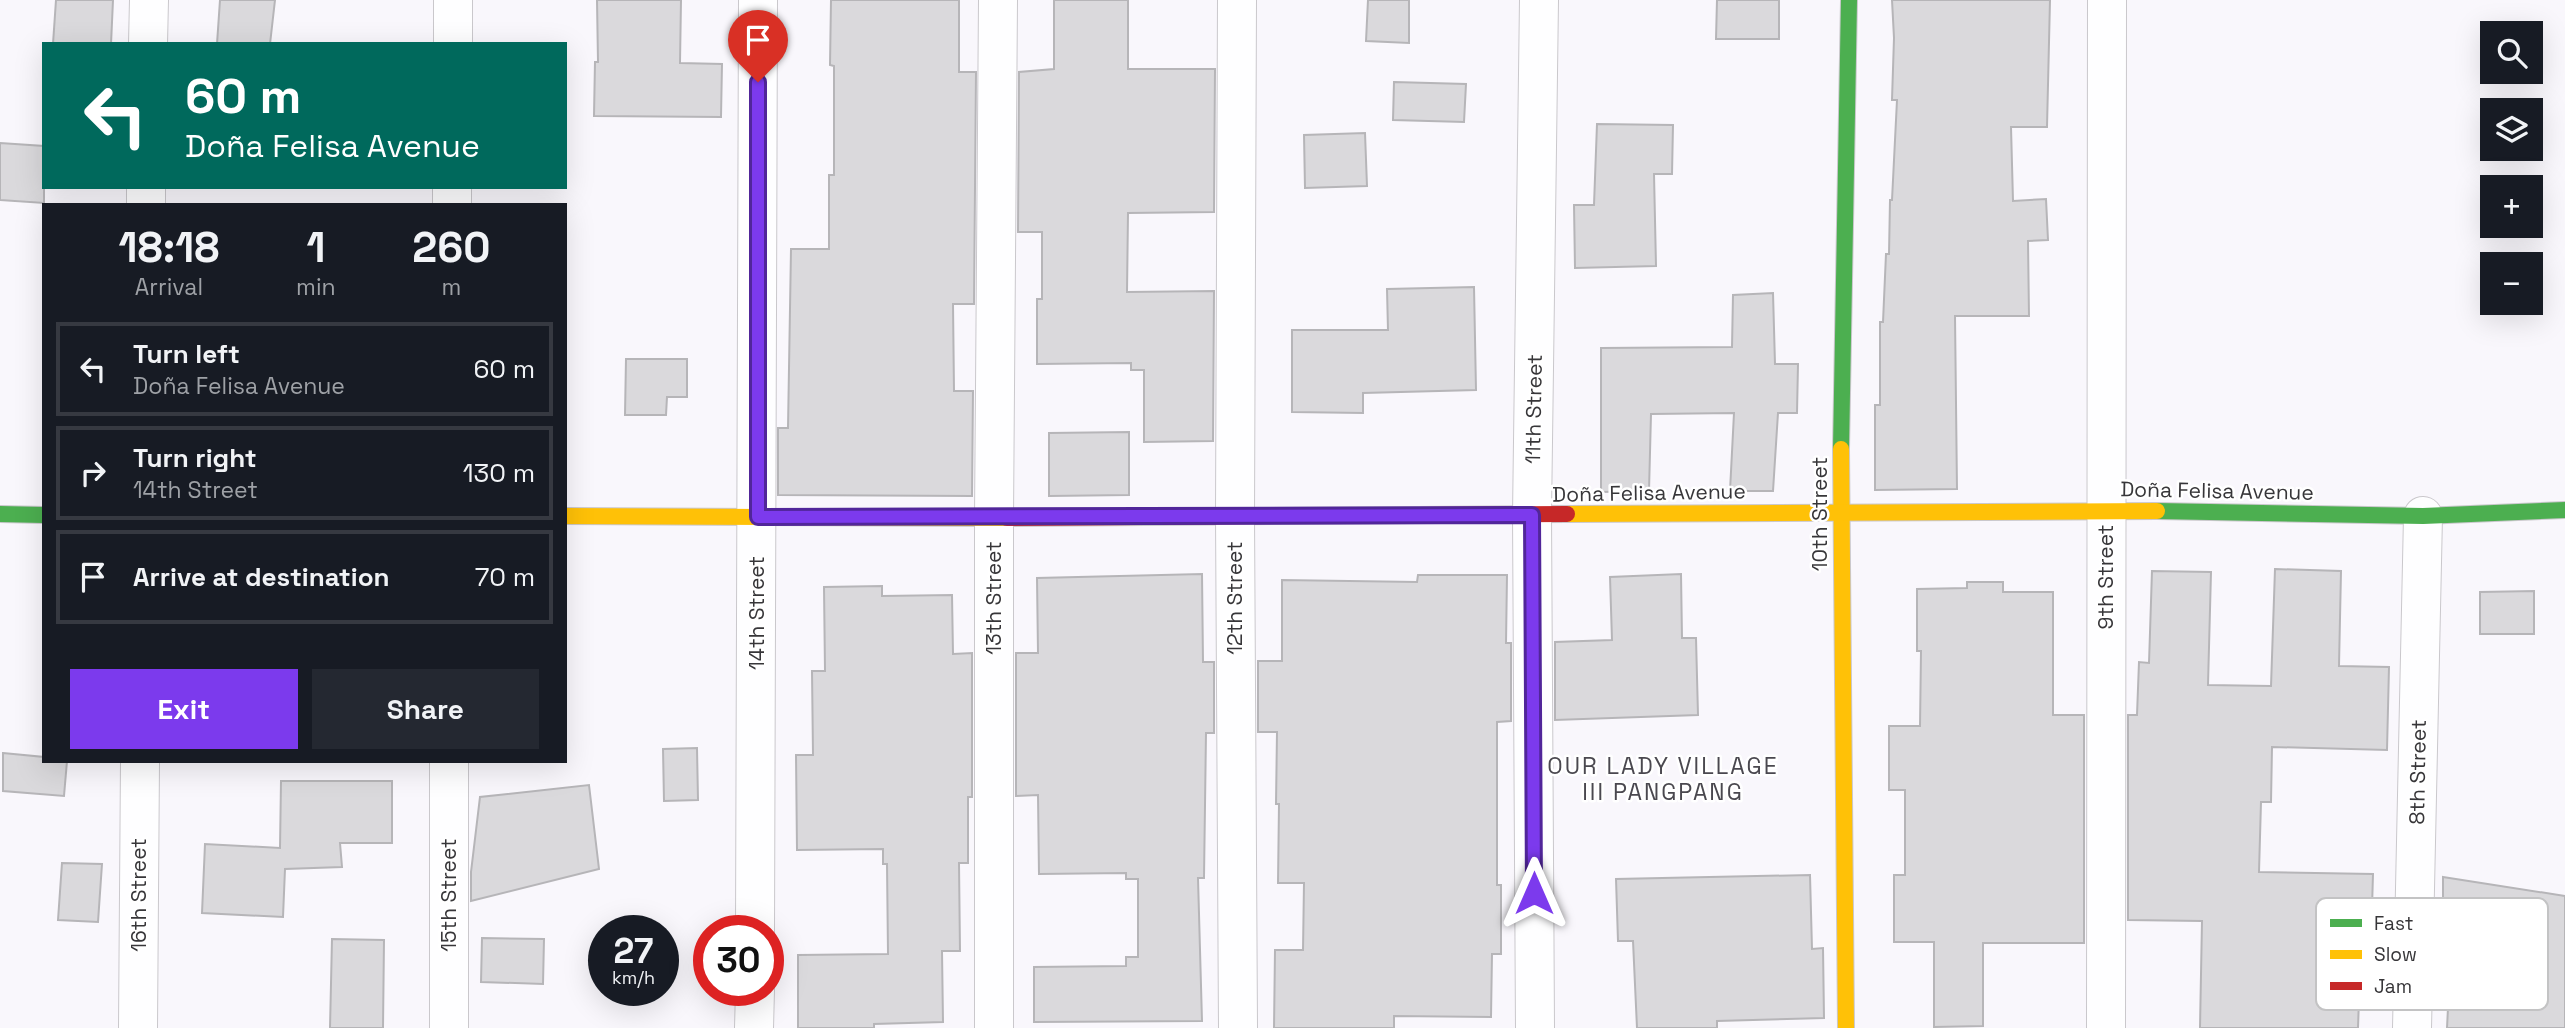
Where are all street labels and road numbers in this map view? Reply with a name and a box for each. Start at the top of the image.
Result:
street label: 11th Street [1519,354,1548,464]
street label: 10th Street [1806,457,1833,571]
street label: Doña Felisa Avenue [2120,475,2314,506]
street label: Doña Felisa Avenue [1552,477,1746,508]
street label: 9th Street [2092,525,2119,629]
street label: 13th Street [980,541,1007,655]
street label: 12th Street [1221,541,1248,655]
street label: 14th Street [743,556,770,670]
street label: 8th Street [2403,719,2432,825]
street label: 16th Street [125,838,152,952]
street label: 15th Street [435,838,462,952]

